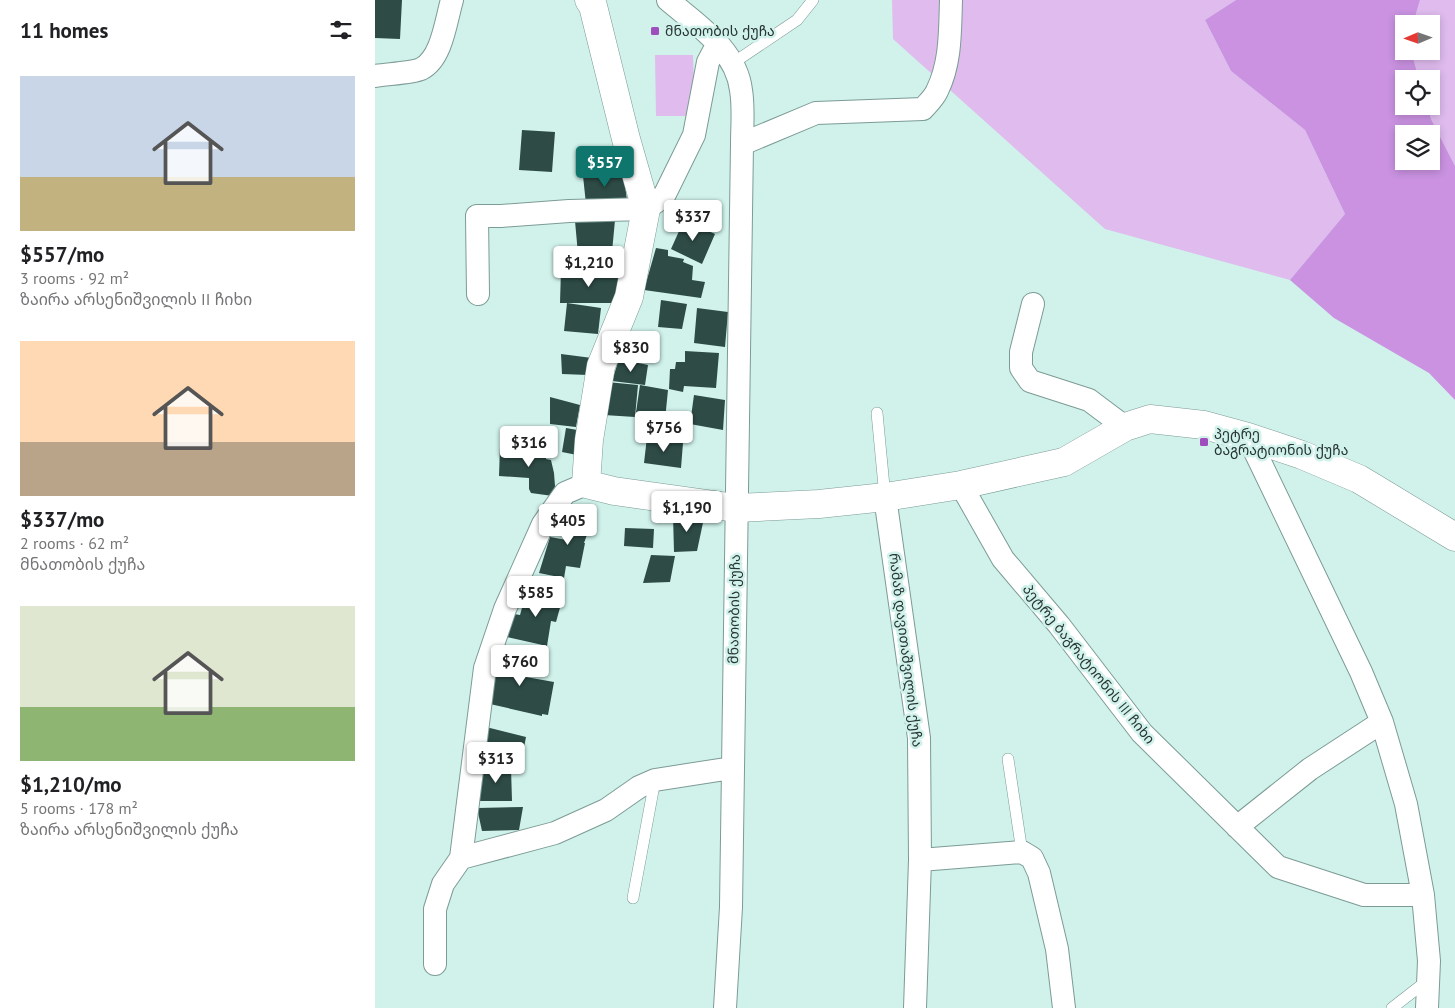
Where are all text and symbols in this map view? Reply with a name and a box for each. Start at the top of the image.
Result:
north arrow [1395,15,1440,60]
map controls [1395,15,1440,170]
icon: filters [327,16,355,44]
text: 11 homes [20,17,108,44]
place label: მნათობის ქუჩა [665,22,775,40]
marker: მნათობის ქუჩა [649,25,661,37]
button: locate [1395,70,1440,115]
icon: home [143,108,233,198]
button: layers [1395,125,1440,170]
pin: $557 [575,146,635,188]
text: $557 [587,152,623,172]
pin: $337 [663,200,723,242]
text: $337 [675,206,711,226]
text: $557/mo [20,241,104,268]
pin: $1,210 [548,246,630,288]
text: $1,210 [564,252,614,272]
text: 3 rooms · 92 m² [20,268,129,288]
text: ზაირა არსენიშვილის II ჩიხი [20,289,252,309]
pin: $830 [601,330,661,373]
text: $830 [613,337,649,357]
icon: home [143,373,233,463]
pin: $756 [634,410,694,453]
text: $756 [646,417,682,437]
place label: პეტრე ბაგრატიონის ქუჩა [1214,425,1348,459]
pin: $316 [499,426,559,468]
text: $316 [511,432,547,452]
marker: პეტრე ბაგრატიონის ქუჩა [1198,436,1210,448]
pin: $1,190 [646,490,728,533]
text: $1,190 [662,497,712,517]
pin: $405 [538,504,598,546]
text: $337/mo [20,506,104,533]
text: $405 [550,510,586,530]
text: 2 rooms · 62 m² [20,533,129,553]
street label: რამაზ დავითაშვილის ქუჩა [885,552,927,748]
text: მნათობის ქუჩა [20,554,145,574]
street label: მნათობის ქუჩა [724,554,744,664]
pin: $585 [506,576,566,618]
street label: პეტრე ბაგრატიონის III ჩიხი [1019,581,1159,747]
text: $585 [518,582,554,602]
icon: home [143,638,233,728]
pin: $760 [490,644,550,687]
text: $760 [502,651,538,671]
pin: $313 [466,742,526,784]
text: $313 [478,748,514,768]
text: $1,210/mo [20,771,122,798]
text: 5 rooms · 178 m² [20,798,138,818]
text: ზაირა არსენიშვილის ქუჩა [20,819,238,839]

